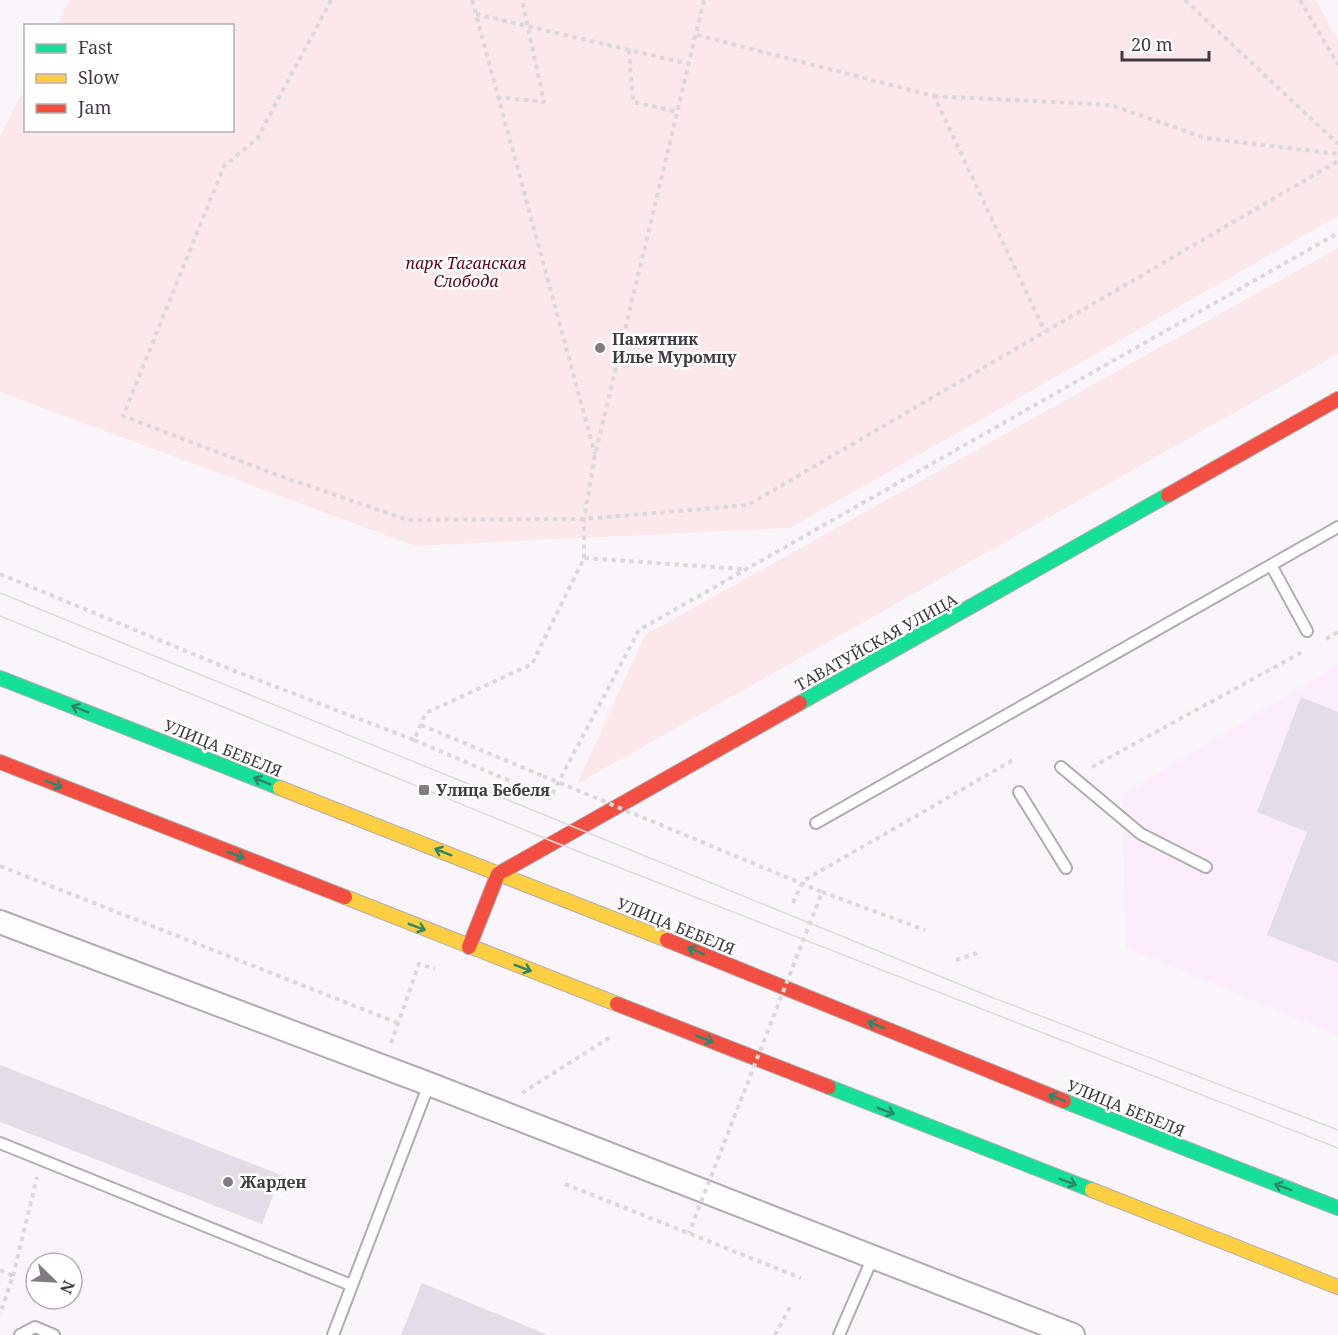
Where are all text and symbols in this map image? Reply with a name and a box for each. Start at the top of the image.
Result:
legend [24,24,234,132]
scale bar [1122,24,1209,62]
text: 20 m [1131,32,1173,56]
text: Fast [78,35,113,59]
text: Slow [78,65,120,89]
text: Jam [77,95,112,119]
park label: парк Таганская Слобода [406,252,526,292]
place label: Памятник Илье Муромцу [612,328,737,368]
marker: Памятник Илье Муромцу [593,341,607,355]
street label: ТАВАТУЙСКАЯ УЛИЦА [791,588,962,696]
one-way arrow [72,703,90,714]
street label: УЛИЦА БЕБЕЛЯ [161,714,285,782]
one-way arrow [253,775,272,786]
one-way arrow [45,779,63,790]
place label: Улица Бебеля [436,779,550,801]
marker: Улица Бебеля [417,783,431,797]
one-way arrow [434,846,453,857]
one-way arrow [226,850,245,861]
street label: УЛИЦА БЕБЕЛЯ [614,892,738,960]
one-way arrow [407,922,426,933]
one-way arrow [687,945,705,956]
one-way arrow [513,964,532,975]
one-way arrow [868,1019,886,1030]
one-way arrow [695,1035,714,1046]
street label: УЛИЦА БЕБЕЛЯ [1064,1074,1188,1142]
one-way arrow [1048,1092,1067,1103]
one-way arrow [877,1106,895,1117]
place label: Жарден [240,1171,306,1193]
marker: Жарден [221,1175,235,1189]
one-way arrow [1058,1177,1077,1188]
one-way arrow [1275,1181,1293,1192]
north arrow [24,1251,84,1311]
text: N [55,1277,80,1298]

